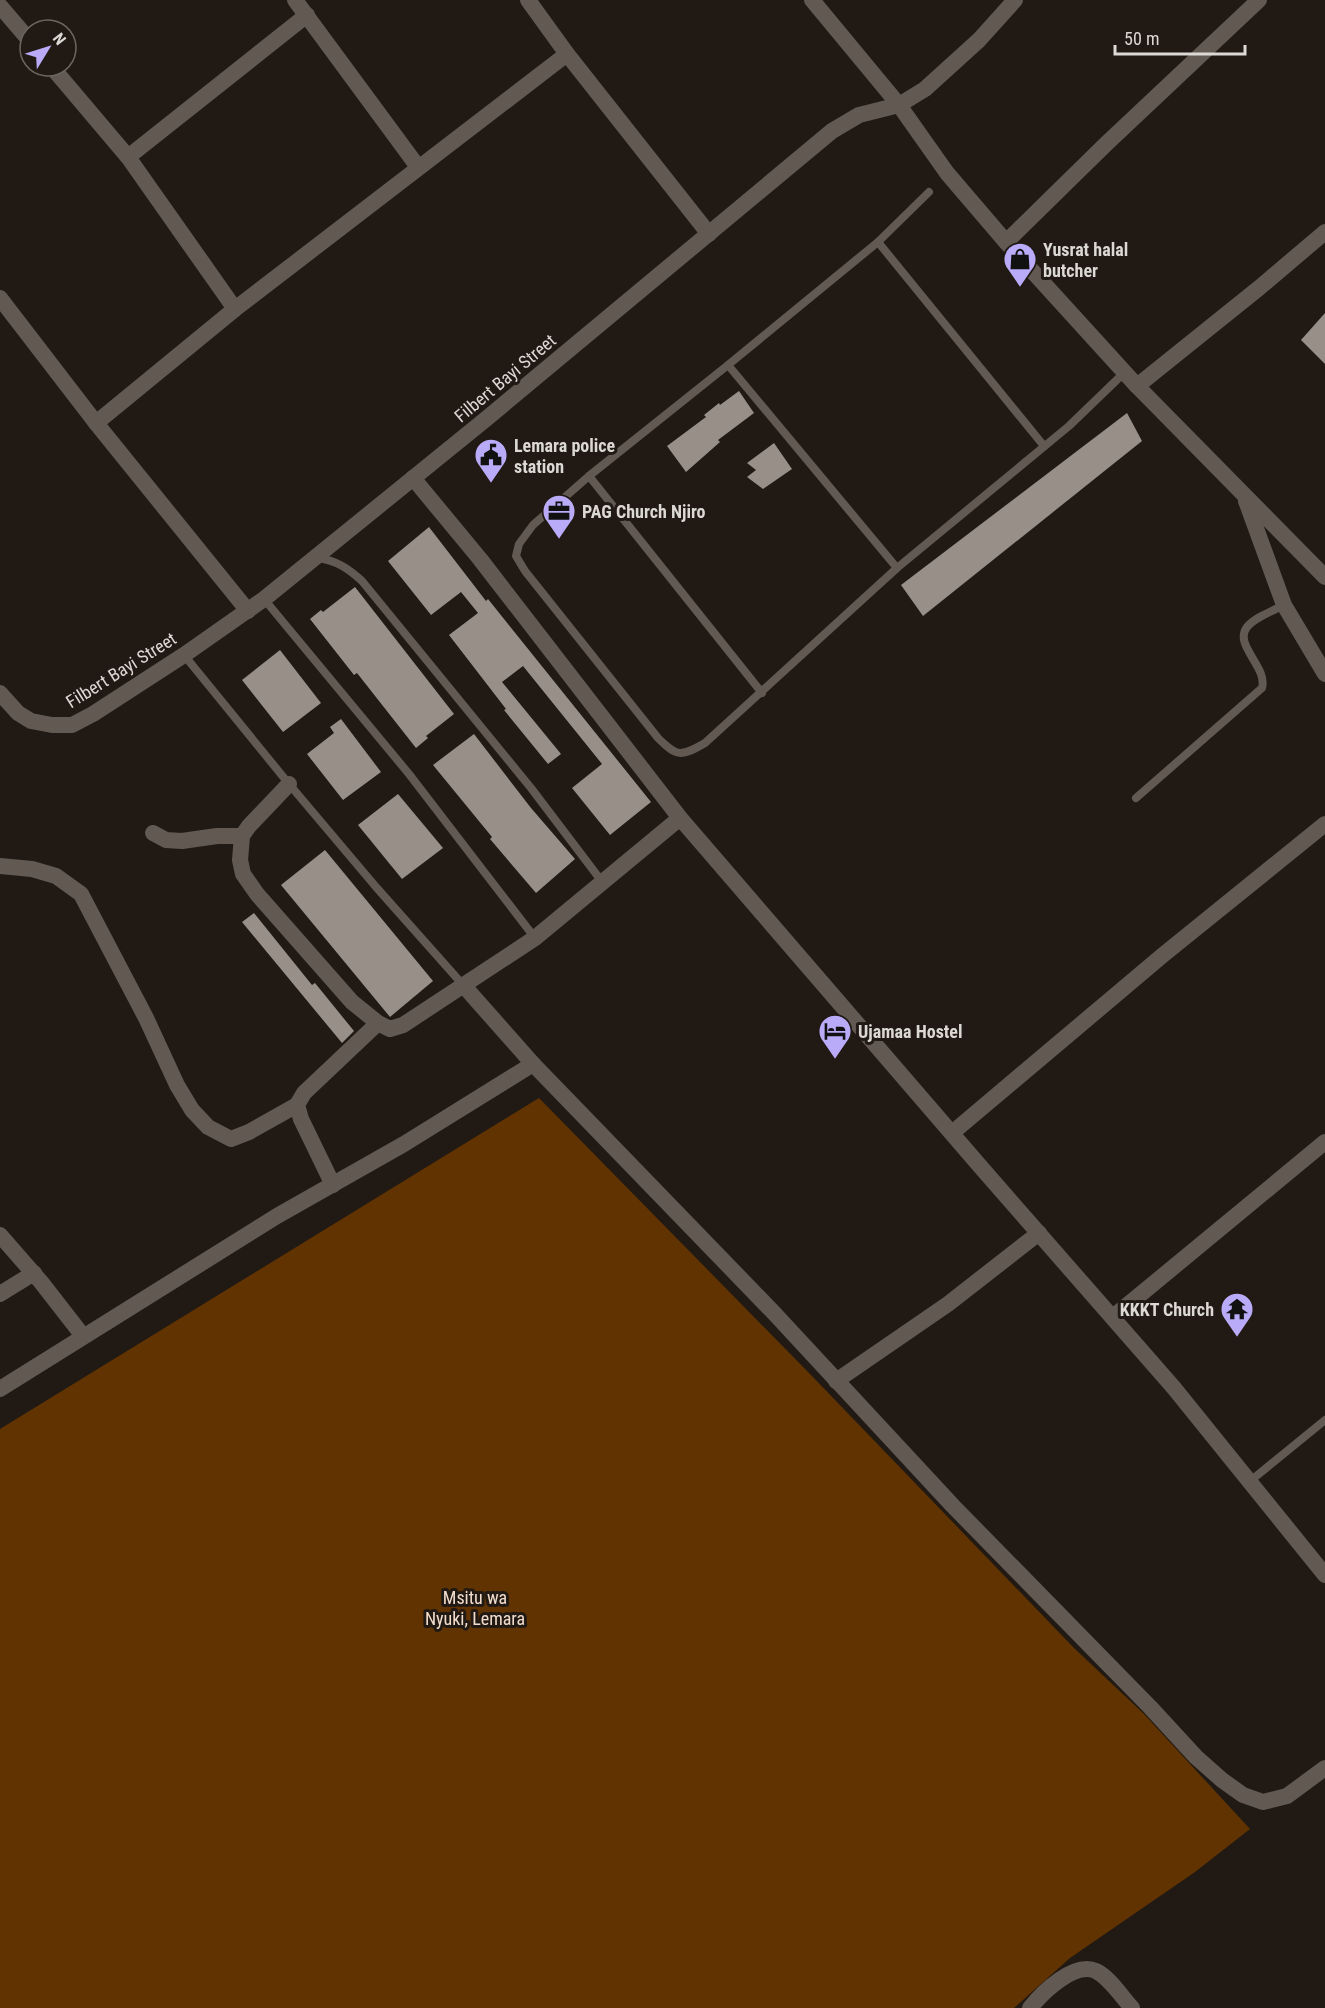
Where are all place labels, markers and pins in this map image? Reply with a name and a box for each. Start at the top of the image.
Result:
place label: Yusrat halal butcher [1043,239,1128,281]
shop icon: Yusrat halal butcher [1002,241,1038,288]
place label: Lemara police station [514,435,616,477]
public building icon: Lemara police station [473,437,509,484]
office icon: PAG Church Njiro [541,493,577,540]
place label: PAG Church Njiro [582,501,706,522]
hotel icon: Ujamaa Hostel [817,1013,853,1060]
place label: Ujamaa Hostel [858,1021,962,1042]
temple icon: KKKT Church [1219,1291,1255,1338]
place label: KKKT Church [1120,1299,1214,1320]

